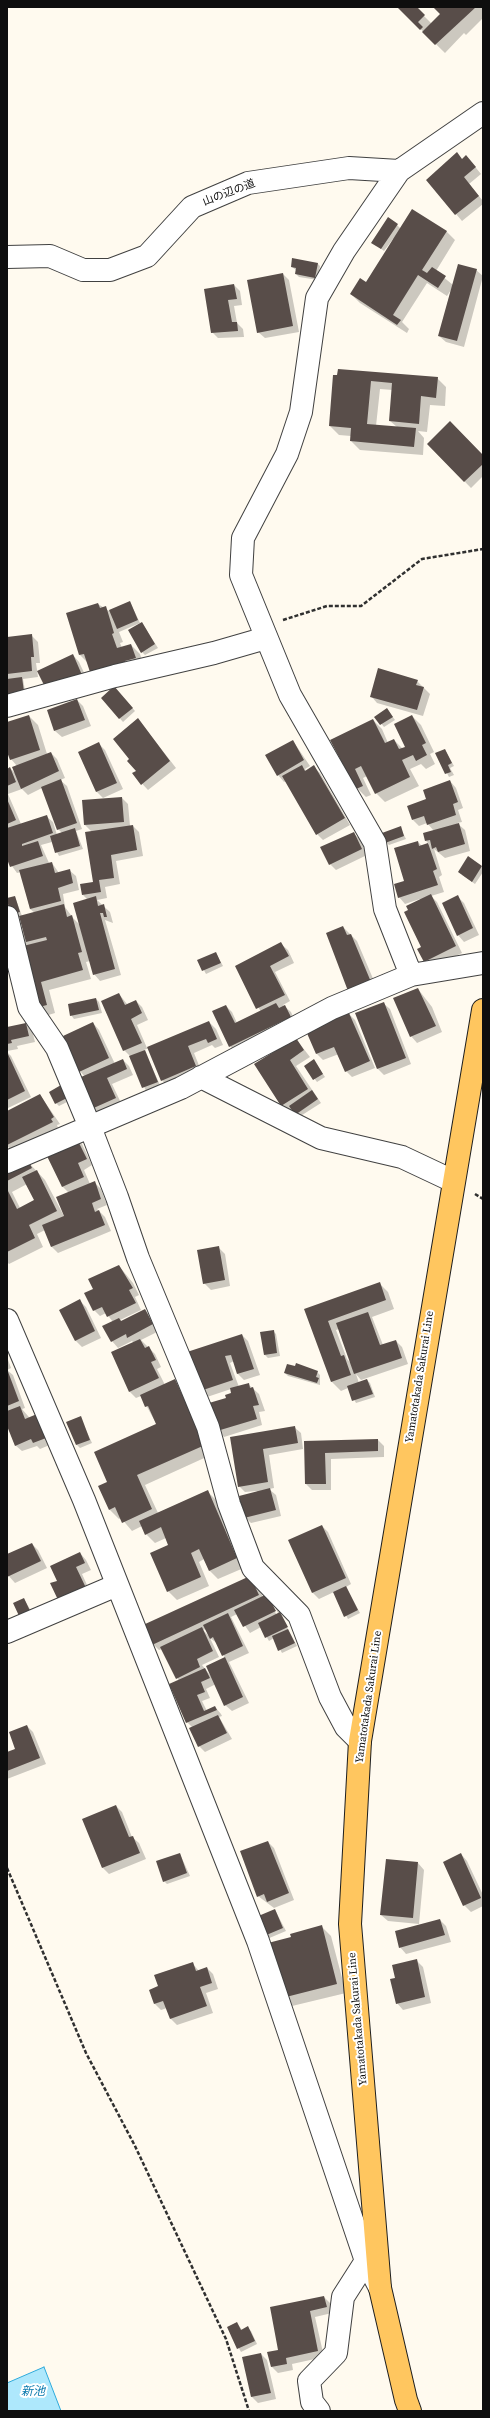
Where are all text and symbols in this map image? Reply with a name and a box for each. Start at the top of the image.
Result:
street label: 山の辺の道 [201,177,257,209]
street label: Yamatotakada Sakurai Line [403,1310,437,1444]
street label: Yamatotakada Sakurai Line [353,1630,385,1764]
street label: Yamatotakada Sakurai Line [346,1952,370,2086]
water label: 新池 [21,2385,45,2399]

